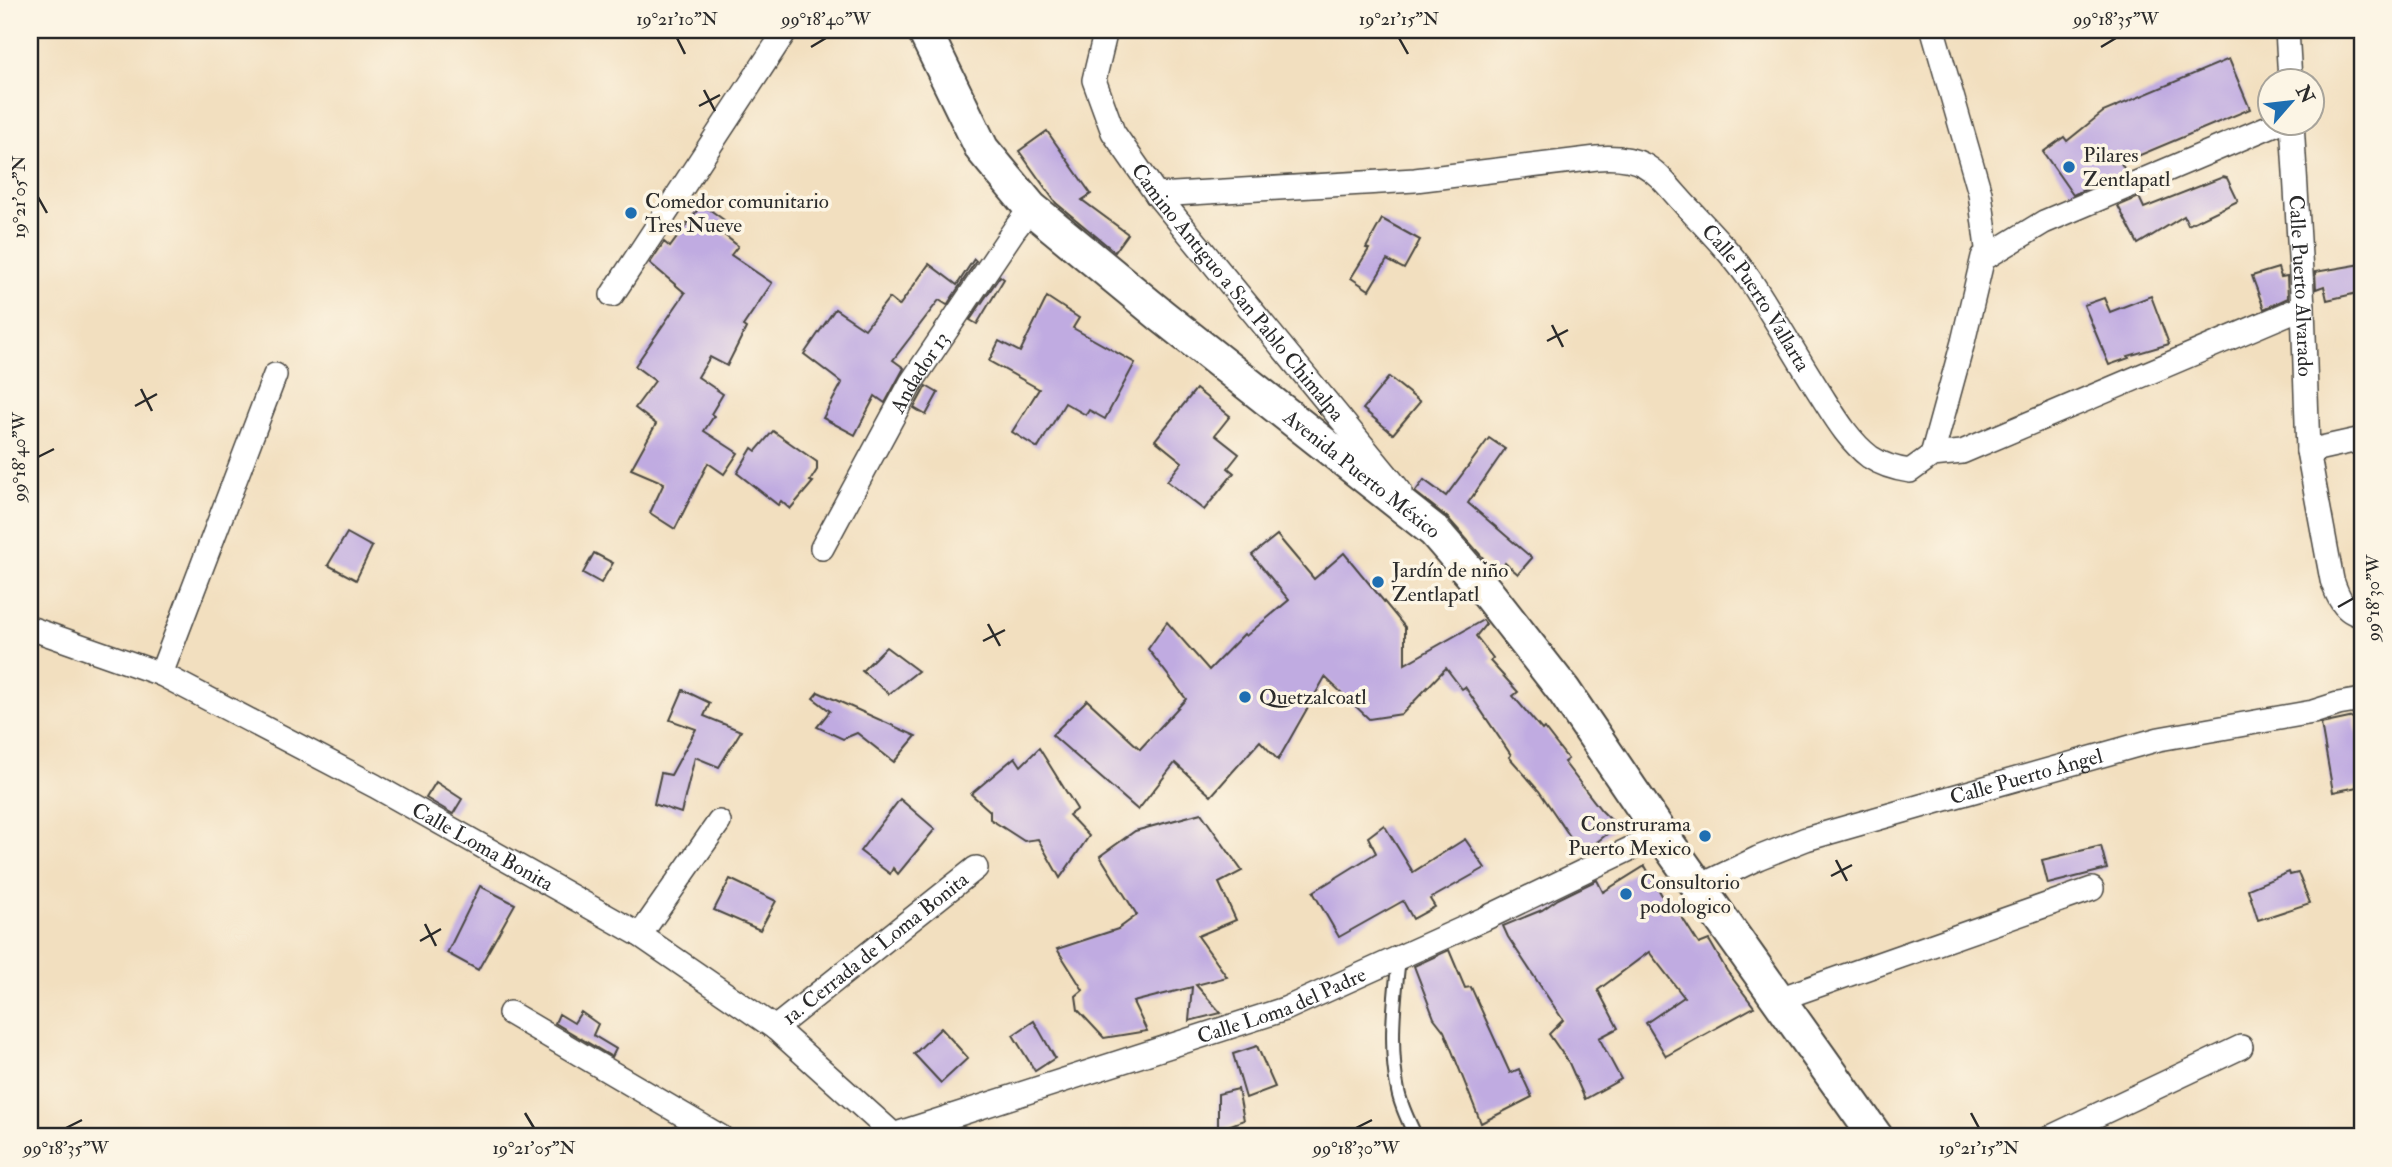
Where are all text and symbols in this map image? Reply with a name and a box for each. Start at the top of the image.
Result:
text: 19°21'10"N [636,8,718,31]
text: 99°18'40"W [779,8,871,31]
text: 19°21'15"N [1359,8,1439,31]
text: 99°18'35"W [2071,8,2159,31]
north arrow [2256,66,2326,136]
text: N [2290,80,2320,109]
place label: Pilares Zentlapatl [2083,142,2171,193]
text: 19°21'05"N [8,155,31,239]
street label: Camino Antiguo a San Pablo Chimalpa [1125,158,1351,427]
marker: Pilares Zentlapatl [2061,159,2077,175]
place label: Comedor comunitario Tres Nueve [645,188,829,239]
street label: Calle Puerto Alvarado [2283,194,2319,377]
marker: Comedor comunitario Tres Nueve [623,205,639,221]
street label: Calle Puerto Vallarta [1696,218,1817,377]
street label: Andador 13 [883,326,955,419]
street label: Avenida Puerto México [1277,403,1448,544]
text: 99°18'40"W [8,412,31,504]
text: 99°18'30"W [2362,554,2385,643]
place label: Jardín de niño Zentlapatl [1391,557,1508,608]
marker: Jardín de niño Zentlapatl [1370,574,1386,590]
place label: Quetzalcoatl [1259,684,1367,711]
marker: Quetzalcoatl [1237,689,1253,705]
street label: Calle Puerto Ángel [1947,742,2106,811]
street label: Calle Loma Bonita [407,796,559,897]
place label: Construrama Puerto Mexico [1568,811,1691,862]
marker: Construrama Puerto Mexico [1697,828,1713,844]
street label: 1a. Cerrada de Loma Bonita [776,866,974,1031]
place label: Consultorio podologico [1639,869,1740,920]
marker: Consultorio podologico [1618,886,1634,902]
street label: Calle Loma del Padre [1194,961,1370,1050]
text: 99°18'35"W [21,1137,109,1160]
text: 19°21'05"N [492,1137,576,1160]
text: 99°18'30"W [1311,1137,1400,1160]
text: 19°21'15"N [1939,1137,2019,1160]

